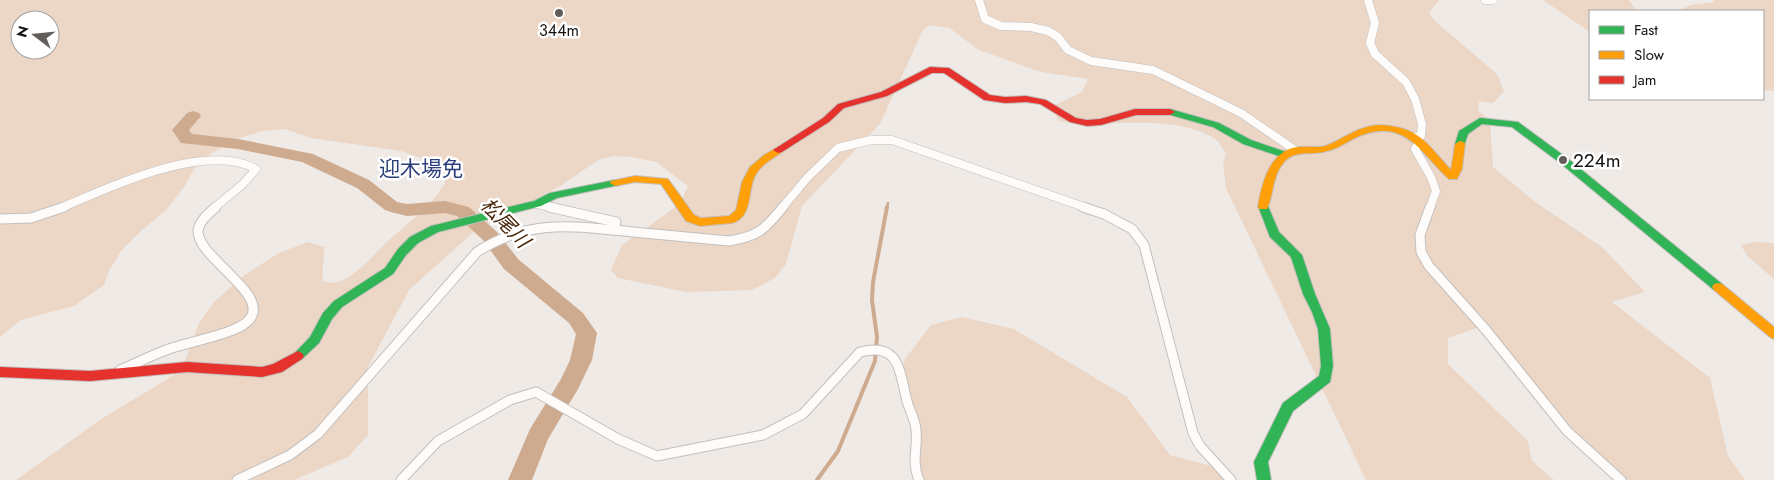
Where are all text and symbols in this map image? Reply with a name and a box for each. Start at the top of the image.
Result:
marker: 344m [553,7,565,19]
north arrow [10,10,60,60]
legend [1589,10,1764,100]
place label: 344m [539,19,579,42]
text: Fast [1634,19,1658,41]
text: N [11,23,34,40]
text: Slow [1634,44,1665,66]
text: Jam [1632,69,1657,91]
place label: 224m [1573,147,1621,174]
district label: 迎木場免 [379,154,463,184]
marker: 224m [1557,154,1569,166]
water label: 松尾川 [474,191,538,256]

